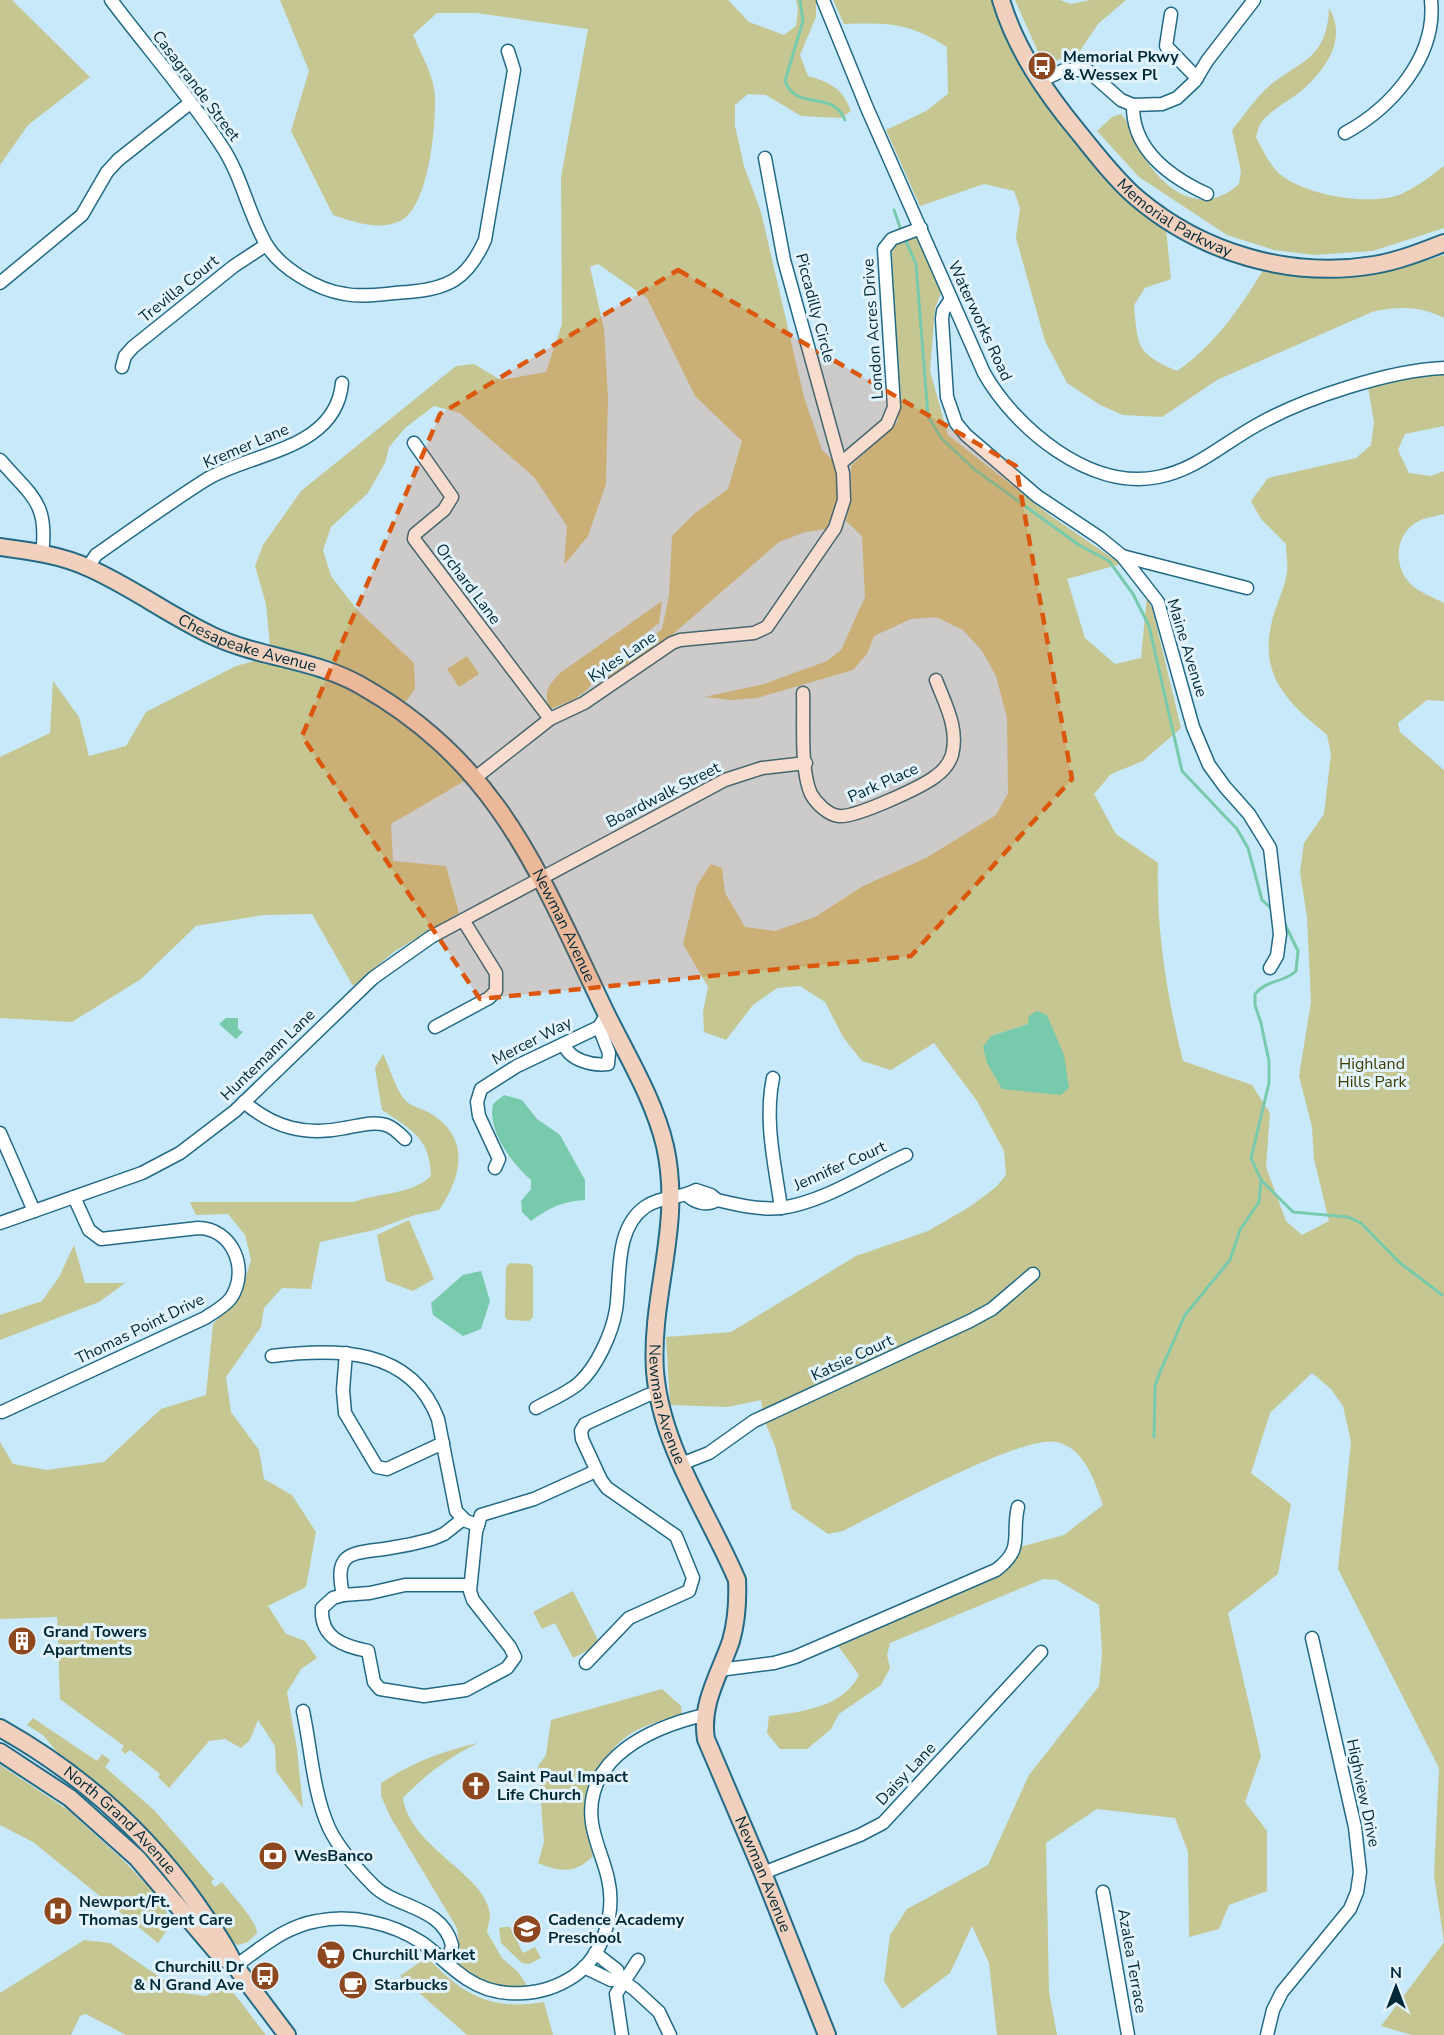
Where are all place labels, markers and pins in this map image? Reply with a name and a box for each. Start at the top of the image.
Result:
place label: Memorial Pkwy & Wessex Pl [1063,46,1179,86]
bus stop icon: Memorial Pkwy & Wessex Pl [1026,50,1058,82]
place label: Grand Towers Apartments [43,1621,147,1661]
building icon: Grand Towers Apartments [6,1625,38,1657]
place label: Saint Paul Impact Life Church [497,1766,629,1806]
church icon: Saint Paul Impact Life Church [460,1770,492,1802]
bank icon: WesBanco [257,1840,289,1872]
place label: WesBanco [294,1845,373,1867]
place label: Newport/Ft. Thomas Urgent Care [79,1891,233,1931]
hospital icon: Newport/Ft. Thomas Urgent Care [42,1895,74,1927]
place label: Cadence Academy Preschool [548,1909,685,1949]
school or university icon: Cadence Academy Preschool [511,1913,543,1945]
supermarket icon: Churchill Market [315,1939,347,1971]
place label: Churchill Market [352,1944,476,1966]
place label: Churchill Dr & N Grand Ave [133,1956,245,1996]
bus stop icon: Churchill Dr & N Grand Ave [249,1960,281,1992]
cafe icon: Starbucks [337,1969,369,2001]
place label: Starbucks [374,1974,448,1996]

